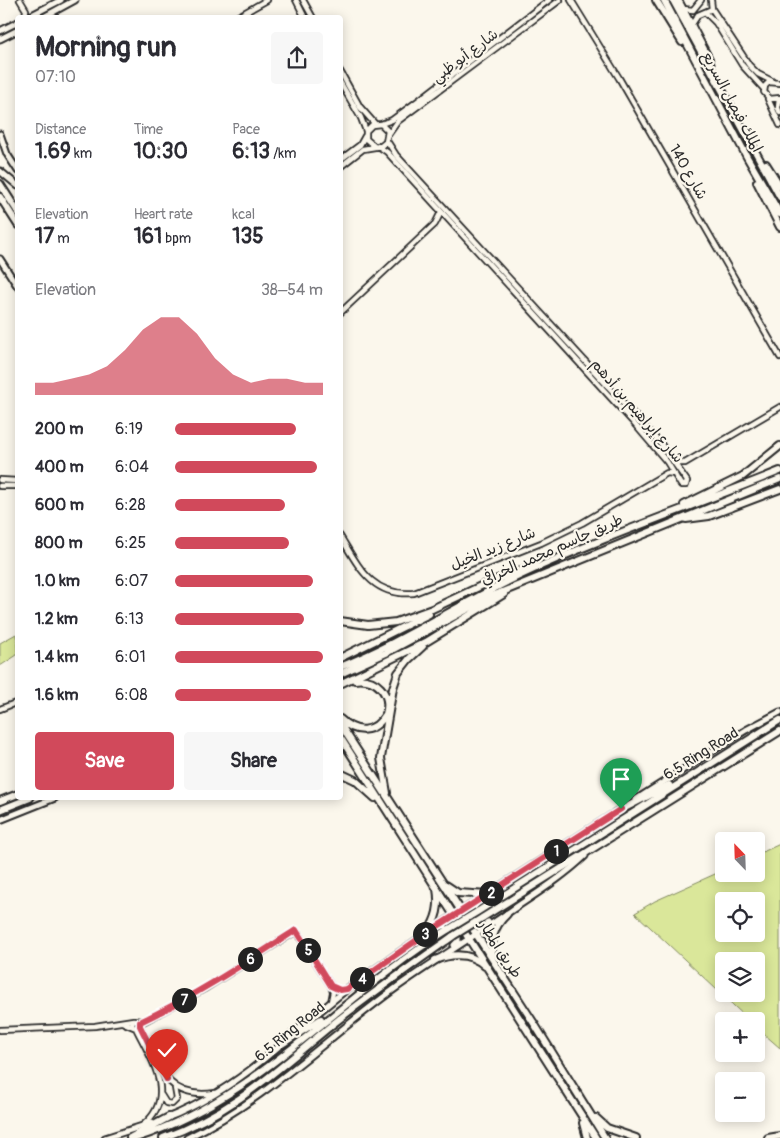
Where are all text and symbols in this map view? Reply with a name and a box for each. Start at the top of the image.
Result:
street label: شارع أبو ظبي [428,25,504,90]
text: Morning run [35,30,177,65]
button: share [271,32,323,84]
street label: الملك فيصل السريع [697,48,767,156]
text: 07:10 [35,67,76,87]
text: Distance [35,121,86,138]
text: Time [134,121,163,138]
text: Pace [232,121,260,138]
text: 1.69 [35,138,71,165]
text: 10:30 [134,138,188,165]
text: 6:13 [232,138,270,165]
street label: شارع 140 [665,141,711,203]
text: km [71,145,92,162]
text: /km [270,145,296,162]
text: Elevation [35,206,88,223]
text: Heart rate [134,206,193,223]
text: kcal [232,206,255,223]
text: 17 [35,223,54,250]
text: 161 [134,223,162,250]
text: 135 [232,223,264,250]
text: m [54,230,70,247]
text: bpm [162,230,191,247]
text: Elevation [35,280,96,300]
text: 38–54 m [261,280,323,300]
street label: شارع إبراهيم بن أدهم [585,355,687,468]
text: 200 m [35,419,83,439]
text: 6:19 [115,419,143,439]
text: 400 m [35,457,84,477]
text: 6:04 [115,457,149,477]
text: 600 m [35,495,84,515]
text: 6:28 [115,495,146,515]
street label: طريق جاسم محمد الخرافي [478,509,627,592]
street label: شارع زيد الخيل [448,523,538,575]
text: 800 m [35,533,83,553]
text: 6:25 [115,533,146,553]
text: 1.0 km [35,571,80,591]
text: 6:07 [115,571,148,591]
text: 1.2 km [35,609,78,629]
text: 6:13 [115,609,144,629]
text: 1.4 km [35,647,78,667]
text: 6:01 [115,647,146,667]
text: 1.6 km [35,685,78,705]
text: 6:08 [115,685,148,705]
street label: 6.5 Ring Road [660,723,742,785]
button: Save [35,732,174,790]
button: Share [184,732,323,790]
pin [600,758,642,809]
icon: arrive [607,765,635,793]
north arrow [715,832,765,882]
map controls [715,832,765,1122]
pin: 1 [544,838,568,864]
text: 1 [554,843,559,860]
pin: 2 [478,880,504,906]
text: 2 [488,885,495,902]
button: locate [715,892,765,942]
street label: طريق المطار [473,915,526,982]
pin: 3 [412,922,438,946]
text: 3 [422,926,429,943]
pin: 5 [296,938,320,962]
text: 5 [305,942,312,959]
pin: 6 [238,946,262,972]
text: 6 [246,951,255,968]
button: layers [715,952,765,1002]
pin: 4 [350,966,374,992]
text: 4 [358,971,367,988]
pin: 7 [172,988,196,1012]
text: 7 [181,992,188,1009]
street label: 6.5 Ring Road [251,998,329,1066]
button: + [715,1012,765,1062]
pin [146,1029,188,1080]
icon: check [153,1036,181,1064]
button: − [715,1072,765,1122]

